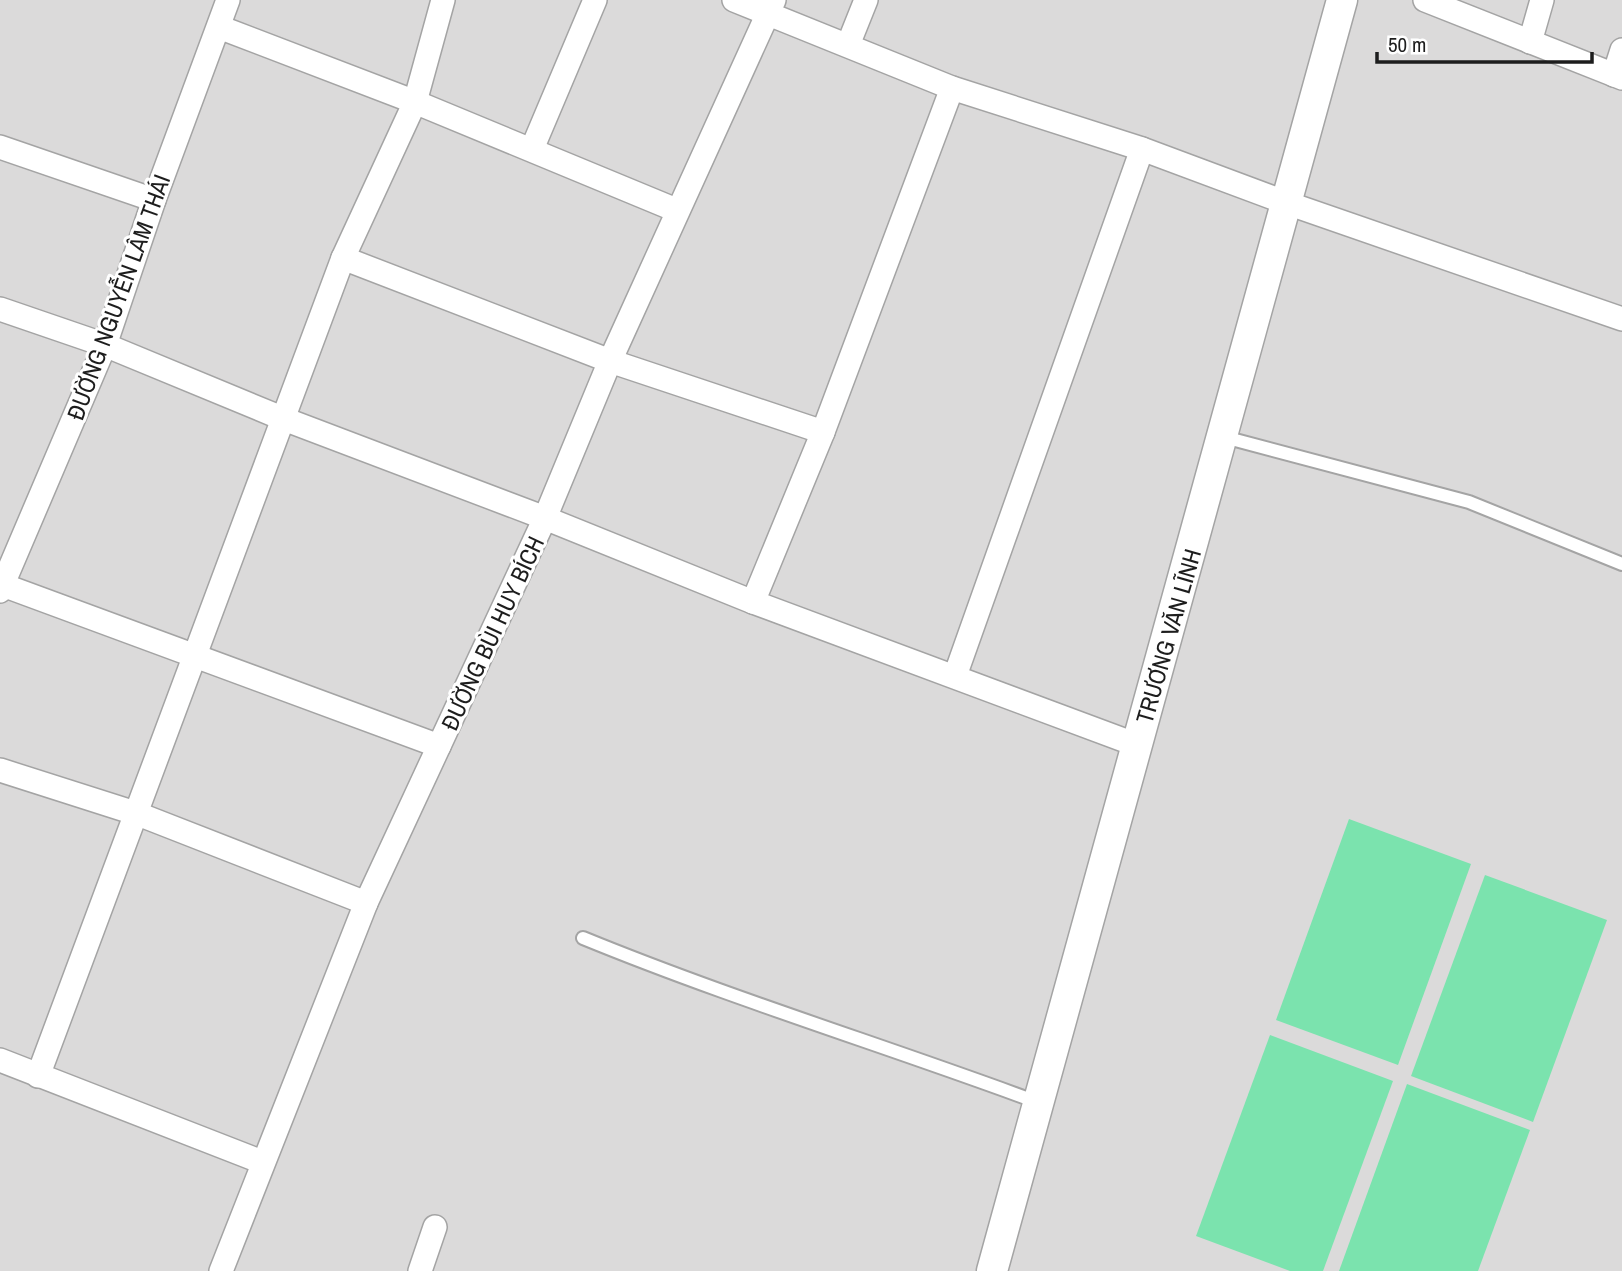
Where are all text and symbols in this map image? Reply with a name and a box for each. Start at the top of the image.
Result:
scale bar [1377,21,1592,65]
text: 50 m [1388,30,1426,59]
street label: ĐƯỜNG NGUYỄN LÂM THÁI [59,170,177,424]
street label: ĐƯỜNG BÙI HUY BÍCH [433,531,551,735]
street label: TRƯƠNG VĂN LĨNH [1128,545,1208,727]

